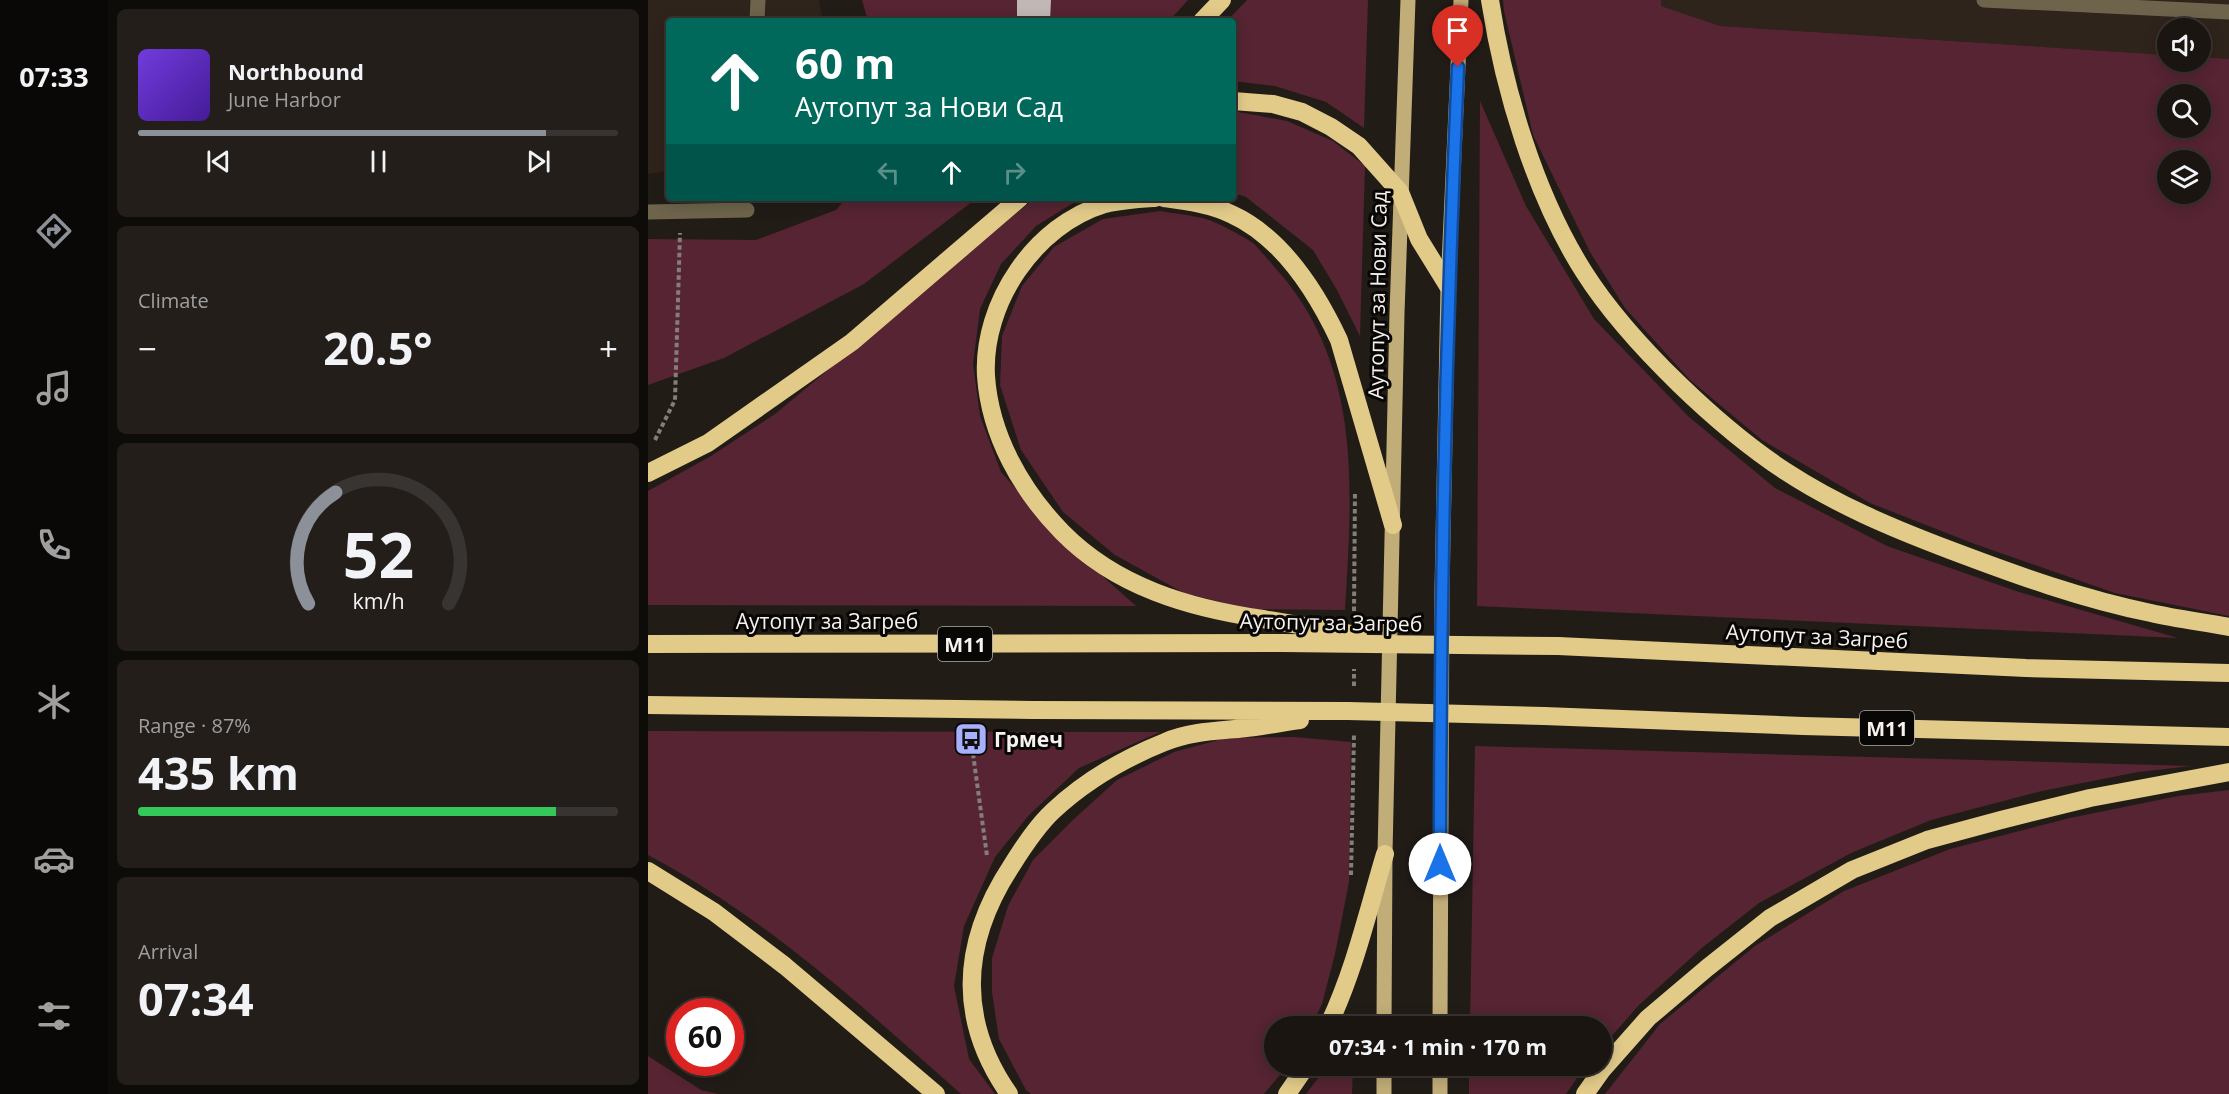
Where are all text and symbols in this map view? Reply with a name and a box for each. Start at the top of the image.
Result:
pin [1432,5,1483,67]
icon: arrive [1441,14,1474,47]
map controls [2157,18,2211,204]
button: sound [2157,18,2211,72]
text: 60 m [795,34,895,91]
icon: ahead [696,42,774,120]
text: Northbound [228,56,364,86]
text: 07:33 [19,58,89,95]
button: search [2157,84,2211,138]
text: June Harbor [228,86,341,113]
text: Аутопут за Нови Сад [795,88,1063,125]
icon: previous [202,145,235,178]
icon: pause [362,145,395,178]
icon: next [522,145,555,178]
button: layers [2157,150,2211,204]
icon: left [872,156,905,189]
icon: ahead [935,156,968,189]
icon: right [998,156,1031,189]
street label: Аутопут за Нови Сад [1361,191,1393,399]
icon: directions [33,210,75,252]
text: Climate [138,287,209,314]
text: 20.5° [323,317,433,378]
text: − [138,326,157,371]
text: + [599,326,618,371]
icon: music [33,367,75,409]
text: 52 [342,511,414,596]
icon: phone [33,524,75,566]
text: km/h [352,586,404,615]
street label: Аутопут за Загреб [1239,606,1423,638]
street label: Аутопут за Загреб [736,607,918,635]
street label: Аутопут за Загреб [1725,617,1909,655]
road number: M11 [938,627,992,661]
icon: climate [33,681,75,723]
road number: M11 [1860,711,1914,745]
text: Range · 87% [138,712,251,739]
bus stop icon: Грмеч [953,721,989,757]
place label: Грмеч [994,725,1063,753]
text: 435 km [138,742,299,803]
position arrow [1408,832,1472,896]
icon: car [33,838,75,880]
text: Arrival [138,938,198,965]
text: 07:34 [138,968,254,1029]
icon: filters [33,995,75,1037]
speed limit sign: 60 [666,998,744,1076]
text: 07:34 · 1 min · 170 m [1329,1031,1547,1061]

